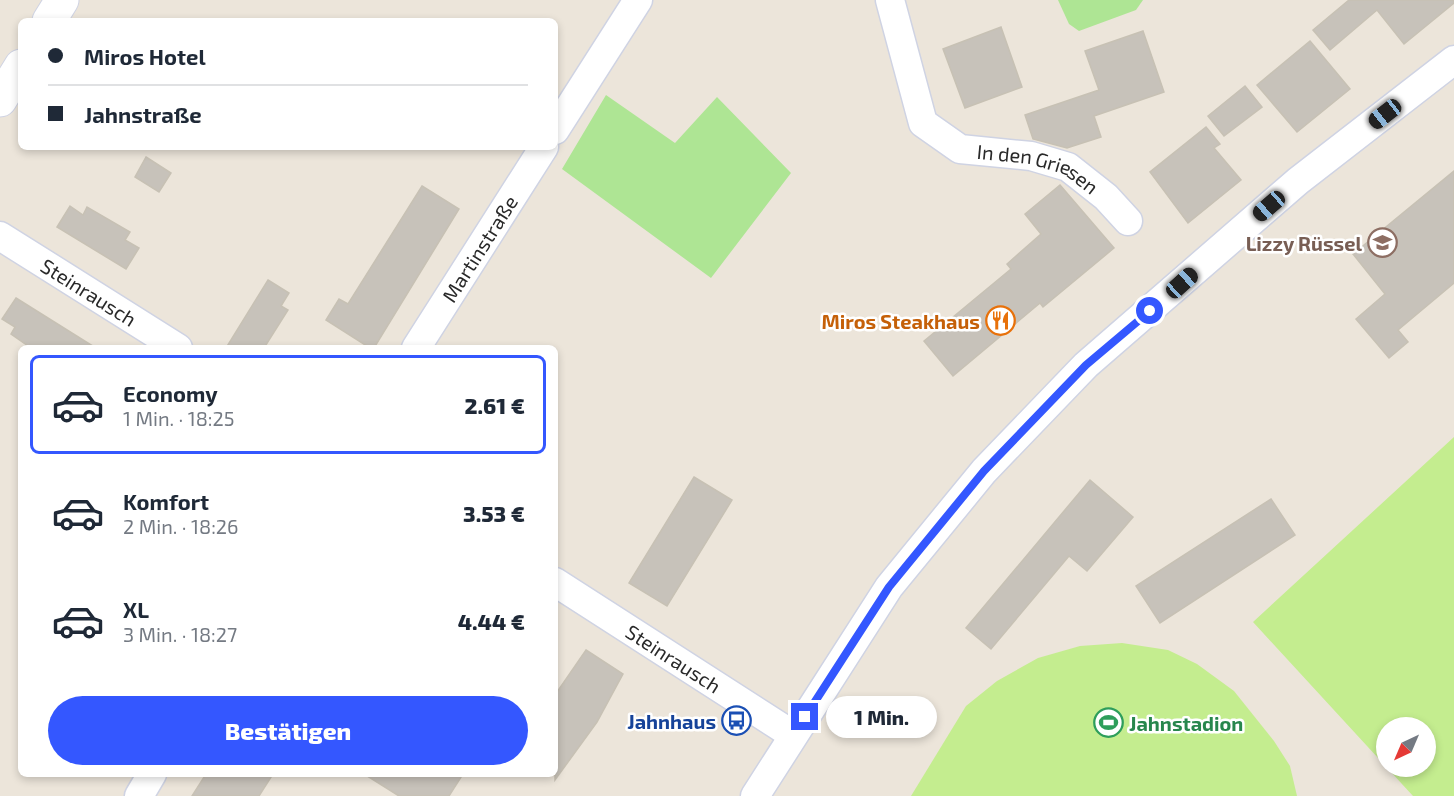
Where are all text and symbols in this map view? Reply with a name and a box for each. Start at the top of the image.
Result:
text: Miros Hotel [84,43,206,69]
car [1365,96,1405,132]
text: Jahnstraße [84,101,202,127]
street label: In den Griesen [976,139,1103,199]
car [1250,187,1288,225]
street label: Martinstraße [437,191,522,306]
school or university icon: Lizzy Rüssel [1367,227,1399,259]
place label: Lizzy Rüssel [1246,231,1362,256]
street label: Steinrausch [37,253,141,331]
car [1163,264,1201,302]
route start [1136,297,1163,324]
restaurant icon: Miros Steakhaus [985,305,1017,337]
place label: Miros Steakhaus [821,309,980,333]
icon: car [51,378,105,432]
text: Economy [123,380,218,406]
text: 2.61 € [464,392,525,418]
text: 1 Min. · 18:25 [123,406,235,430]
icon: car [51,486,105,540]
text: Komfort [123,488,209,514]
text: 3.53 € [463,500,525,526]
text: 2 Min. · 18:26 [123,514,239,538]
icon: car [51,594,105,648]
text: XL [123,596,149,622]
text: 4.44 € [458,608,525,634]
street label: Steinrausch [622,619,726,698]
text: 3 Min. · 18:27 [123,622,237,646]
button: Bestätigen [48,696,528,765]
callout: 1 Min. [826,696,937,738]
route end [791,703,818,730]
bus stop icon: Jahnhaus [721,705,753,737]
text: 1 Min. [854,705,909,729]
sports icon: Jahnstadion [1092,707,1124,739]
place label: Jahnhaus [627,709,716,733]
place label: Jahnstadion [1129,711,1243,735]
north arrow [1376,717,1436,777]
map controls [1376,717,1436,777]

